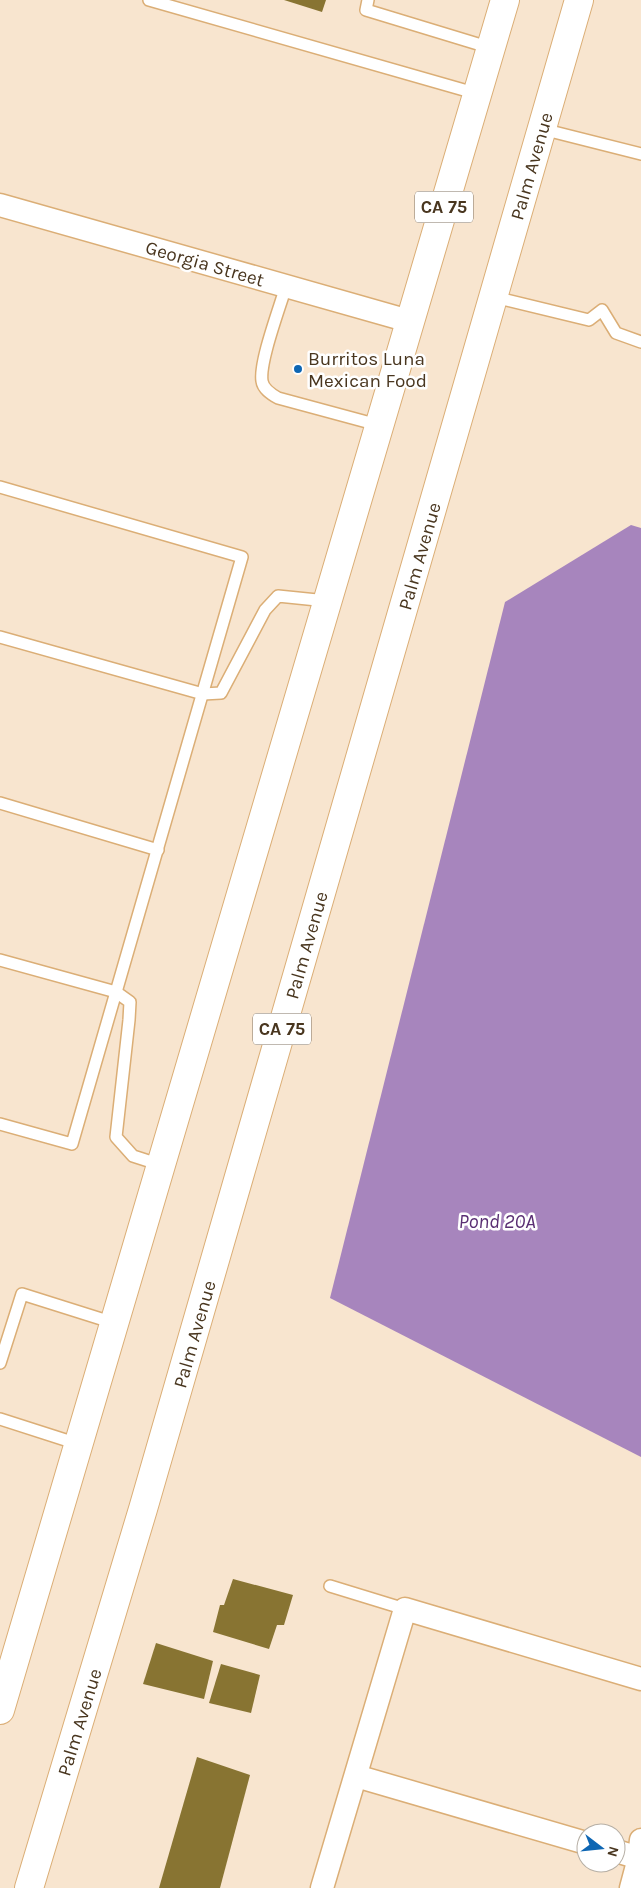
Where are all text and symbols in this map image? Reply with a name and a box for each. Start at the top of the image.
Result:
street label: Palm Avenue [506,110,558,223]
road number: CA 75 [415,192,473,222]
street label: Georgia Street [143,237,267,291]
place label: Burritos Luna Mexican Food [308,348,427,392]
marker: Burritos Luna Mexican Food [292,363,304,375]
street label: Palm Avenue [394,500,446,613]
street label: Palm Avenue [281,889,333,1002]
road number: CA 75 [253,1014,311,1044]
water label: Pond 20A [458,1210,536,1233]
street label: Palm Avenue [169,1278,221,1391]
street label: Palm Avenue [53,1666,107,1779]
north arrow [576,1823,626,1873]
text: N [603,1844,623,1859]

